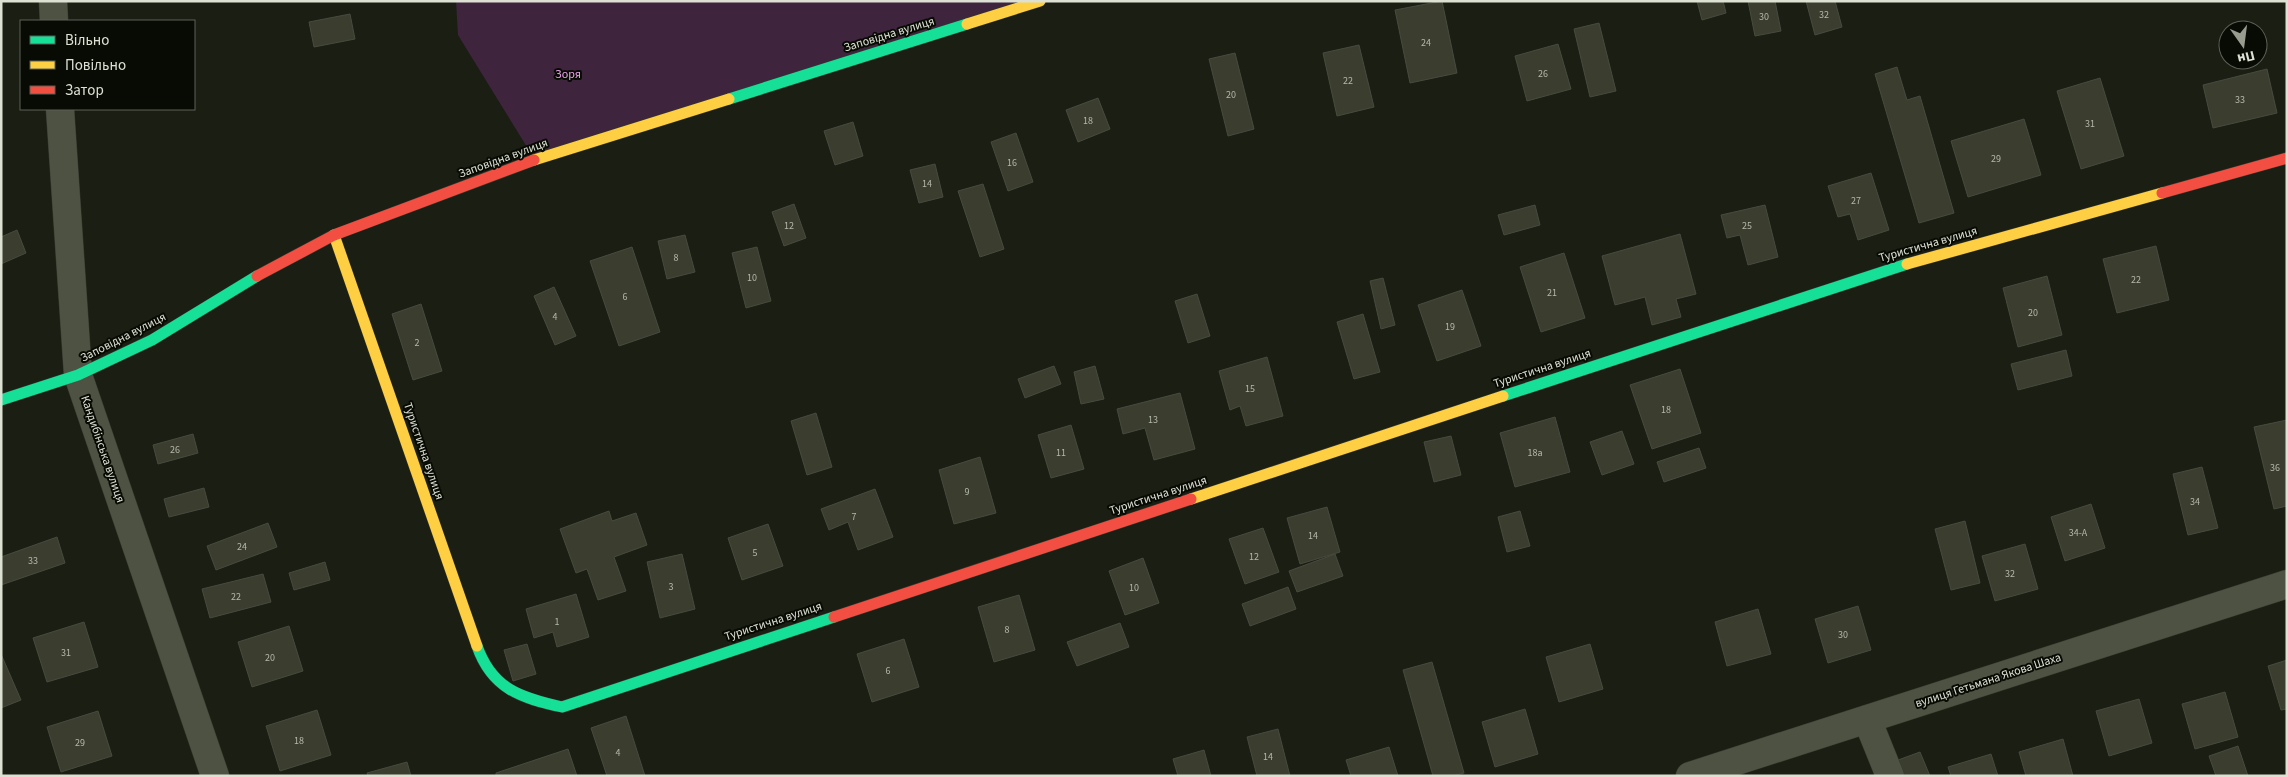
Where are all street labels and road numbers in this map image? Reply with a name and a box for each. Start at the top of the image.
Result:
street label: Заповідна вулиця [842,13,937,56]
street label: Заповідна вулиця [456,134,550,183]
street label: Туристична вулиця [1877,222,1979,267]
street label: Заповідна вулиця [77,309,169,366]
street label: Туристична вулиця [1491,345,1593,392]
street label: Кандибінська вулиця [76,393,129,505]
street label: Туристична вулиця [399,400,448,502]
street label: Туристична вулиця [1107,472,1209,519]
street label: Туристична вулиця [722,598,824,645]
street label: вулиця Гетьмана Якова Шаха [1913,649,2063,712]

